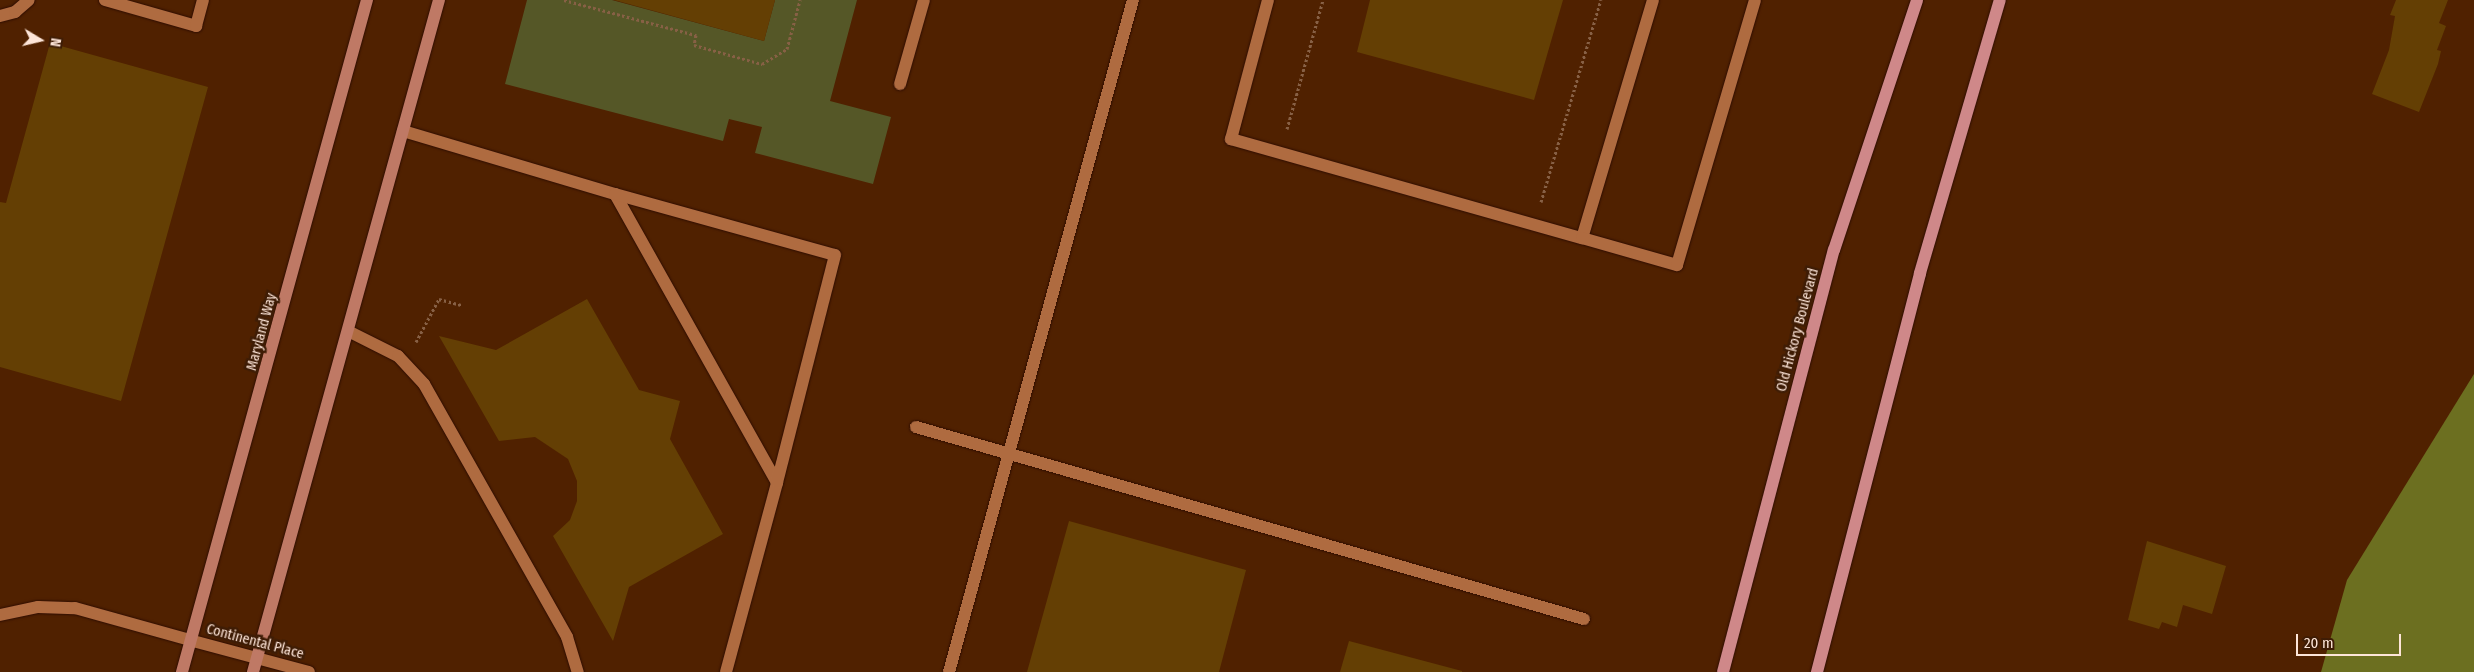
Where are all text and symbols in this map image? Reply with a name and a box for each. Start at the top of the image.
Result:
north arrow [15,15,65,65]
text: N [46,37,64,48]
street label: Old Hickory Boulevard [1773,266,1823,394]
street label: Maryland Way [244,291,280,373]
street label: Continental Place [205,621,305,663]
scale bar [2299,624,2404,656]
text: 20 m [2304,634,2334,652]

